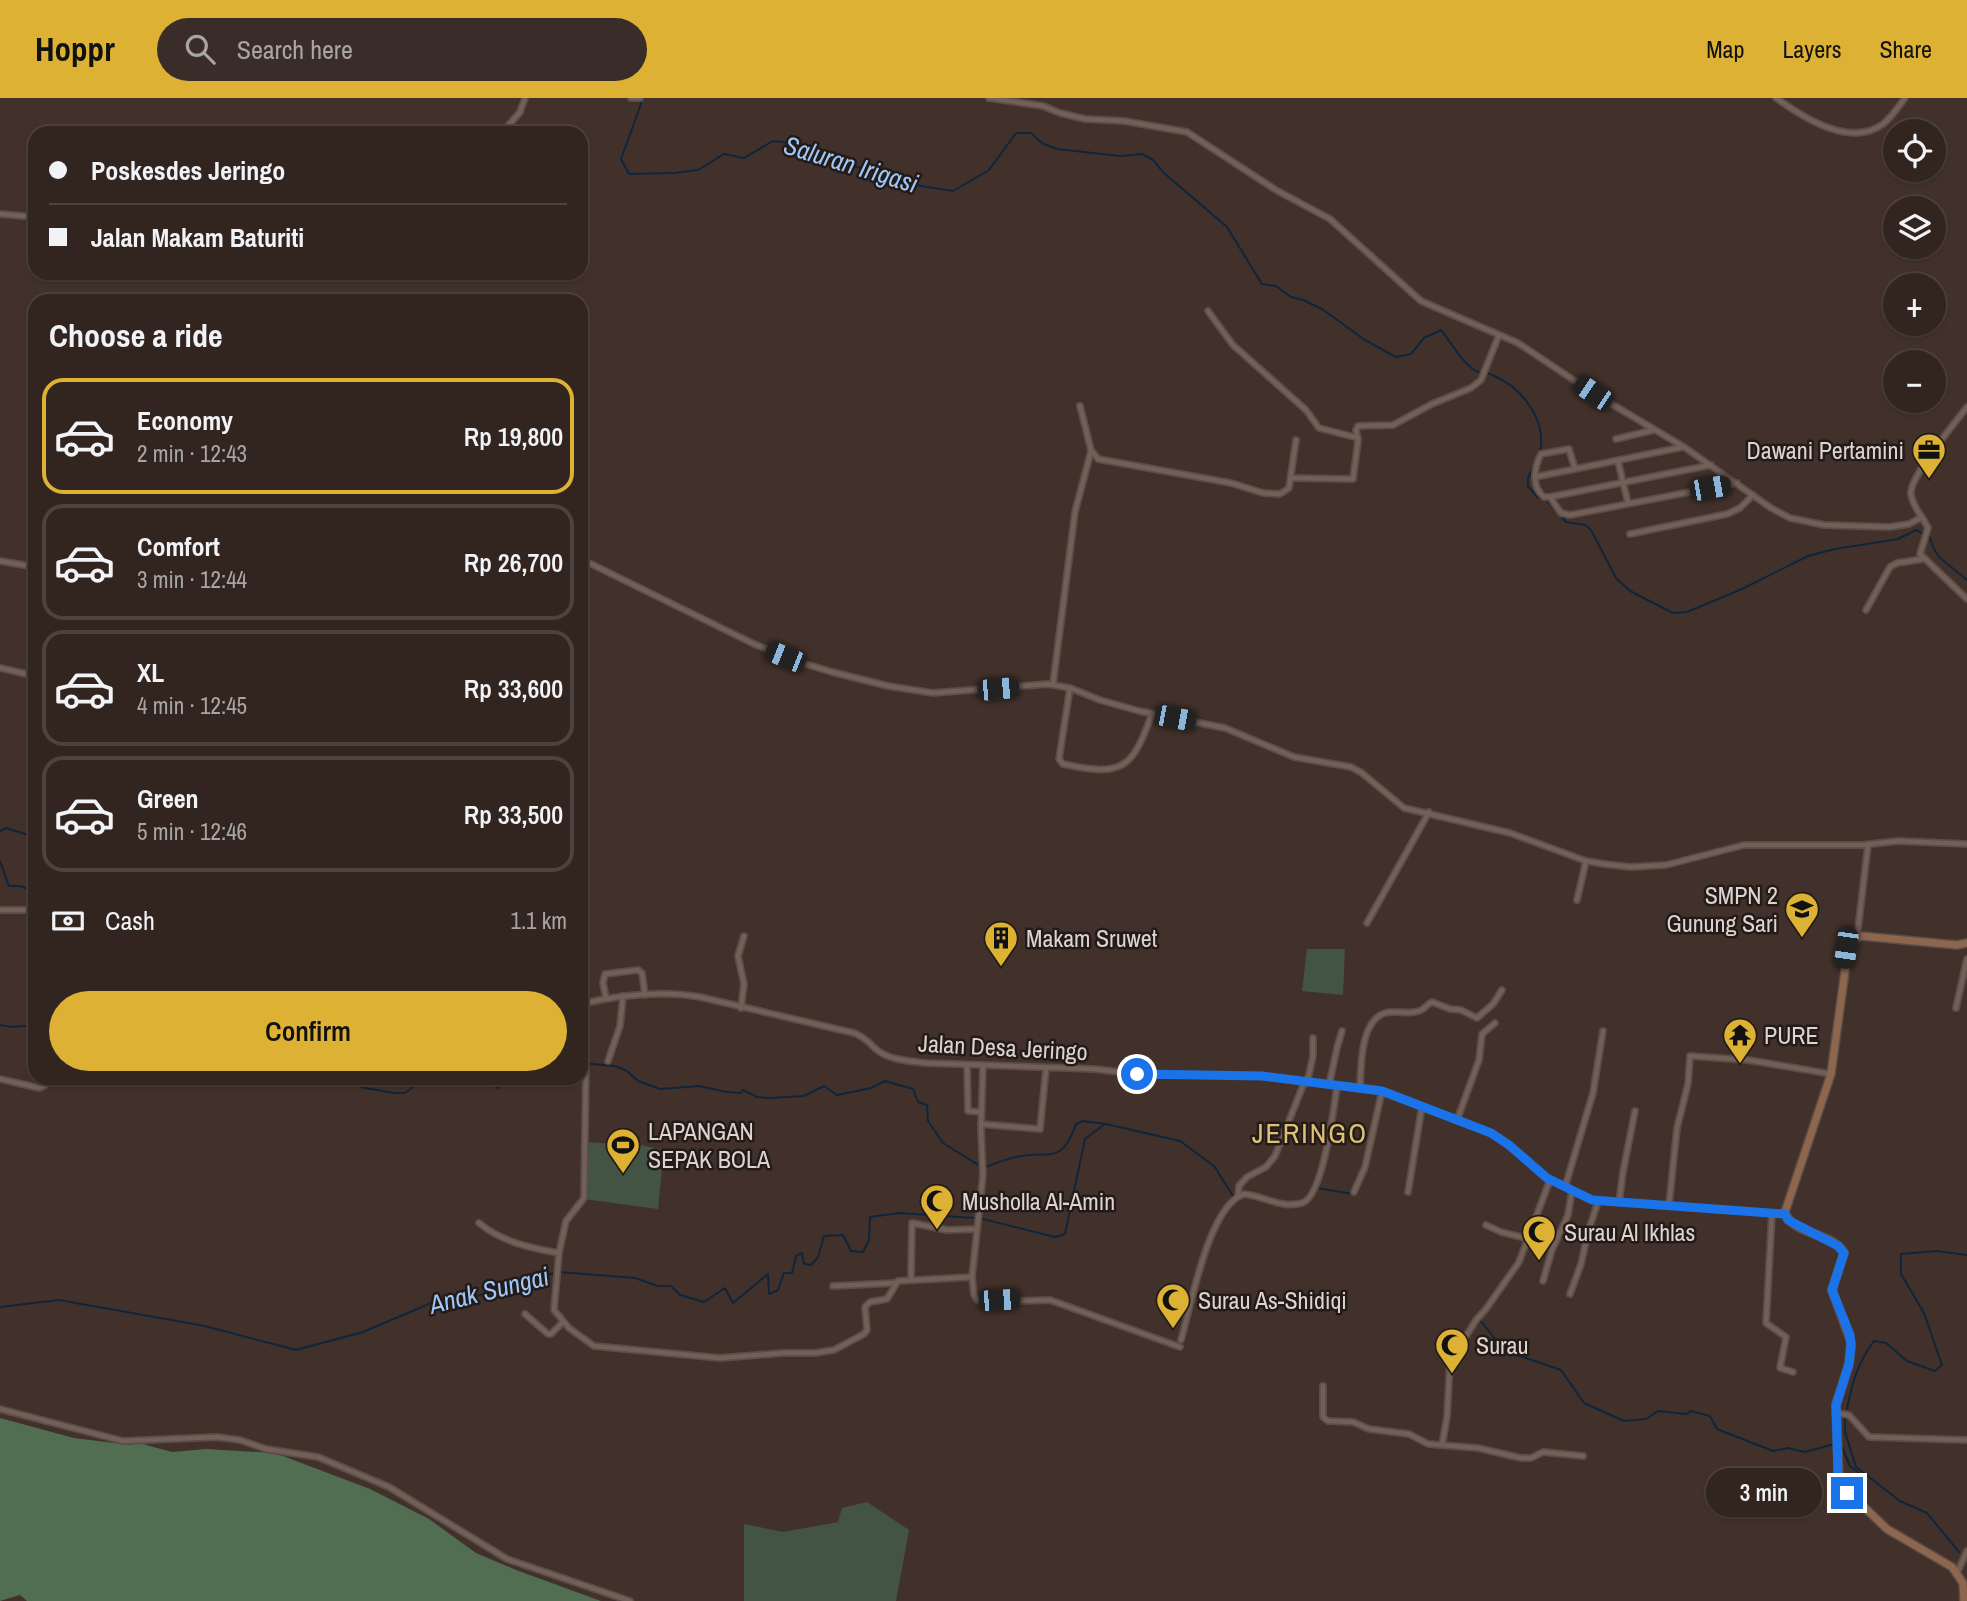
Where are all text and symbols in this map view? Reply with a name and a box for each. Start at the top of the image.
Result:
search box [157,18,647,81]
text: Hoppr [35,27,115,71]
icon: search [181,30,219,68]
text: Search here [237,32,353,67]
text: Map [1706,33,1744,65]
text: Layers [1782,33,1841,65]
text: Share [1879,33,1932,65]
map controls [1883,119,1946,413]
button: locate [1883,119,1946,182]
water label: Saluran Irigasi [780,127,922,201]
text: Poskesdes Jeringo [91,153,285,188]
button: layers [1883,196,1946,259]
text: Jalan Makam Baturiti [91,220,304,255]
button: + [1883,273,1946,336]
text: Choose a ride [49,314,223,357]
button: − [1883,350,1946,413]
car [1570,373,1617,413]
text: Economy [137,403,233,438]
icon: car [53,405,116,468]
text: Rp 19,800 [464,419,563,454]
office icon: Dawani Pertamini [1910,431,1948,480]
place label: Dawani Pertamini [1746,434,1904,466]
text: 2 min · 12:43 [137,438,247,469]
car [1688,474,1733,502]
text: Comfort [137,529,220,564]
icon: car [53,531,116,594]
text: Rp 26,700 [464,545,563,580]
text: 3 min · 12:44 [137,564,247,595]
car [762,639,809,675]
text: XL [137,655,164,690]
icon: car [53,657,116,720]
text: Rp 33,600 [464,671,563,706]
car [977,677,1020,701]
text: 4 min · 12:45 [137,690,247,721]
car [1153,704,1198,732]
text: Green [137,781,199,816]
icon: car [53,783,116,846]
text: Rp 33,500 [464,797,563,832]
text: 5 min · 12:46 [137,816,247,847]
place label: SMPN 2 Gunung Sari [1666,879,1778,939]
school or university icon: SMPN 2 Gunung Sari [1783,890,1821,939]
icon: cash [49,902,87,940]
text: Cash [105,903,155,938]
text: 1.1 km [510,905,567,936]
building icon: Makam Sruwet [982,919,1020,968]
place label: Makam Sruwet [1026,922,1158,954]
car [1833,926,1860,970]
button: Confirm [49,991,567,1071]
temple icon: PURE [1721,1016,1759,1065]
place label: PURE [1764,1019,1819,1051]
street label: Jalan Desa Jeringo [917,1027,1089,1067]
route start [1121,1058,1153,1090]
district label: JERINGO [1252,1114,1368,1152]
place label: LAPANGAN SEPAK BOLA [648,1115,771,1175]
sports icon: LAPANGAN SEPAK BOLA [604,1126,642,1175]
mosque icon: Musholla Al-Amin [918,1182,956,1231]
place label: Musholla Al-Amin [962,1185,1115,1217]
mosque icon: Surau Al Ikhlas [1520,1213,1558,1262]
place label: Surau Al Ikhlas [1564,1216,1695,1248]
water label: Anak Sungai [425,1258,553,1322]
mosque icon: Surau As-Shidiqi [1154,1281,1192,1330]
place label: Surau As-Shidiqi [1198,1284,1347,1316]
car [978,1288,1021,1312]
mosque icon: Surau [1433,1326,1471,1375]
place label: Surau [1476,1329,1529,1361]
callout: 3 min [1707,1468,1822,1518]
text: 3 min [1740,1477,1788,1508]
route end [1831,1477,1863,1509]

